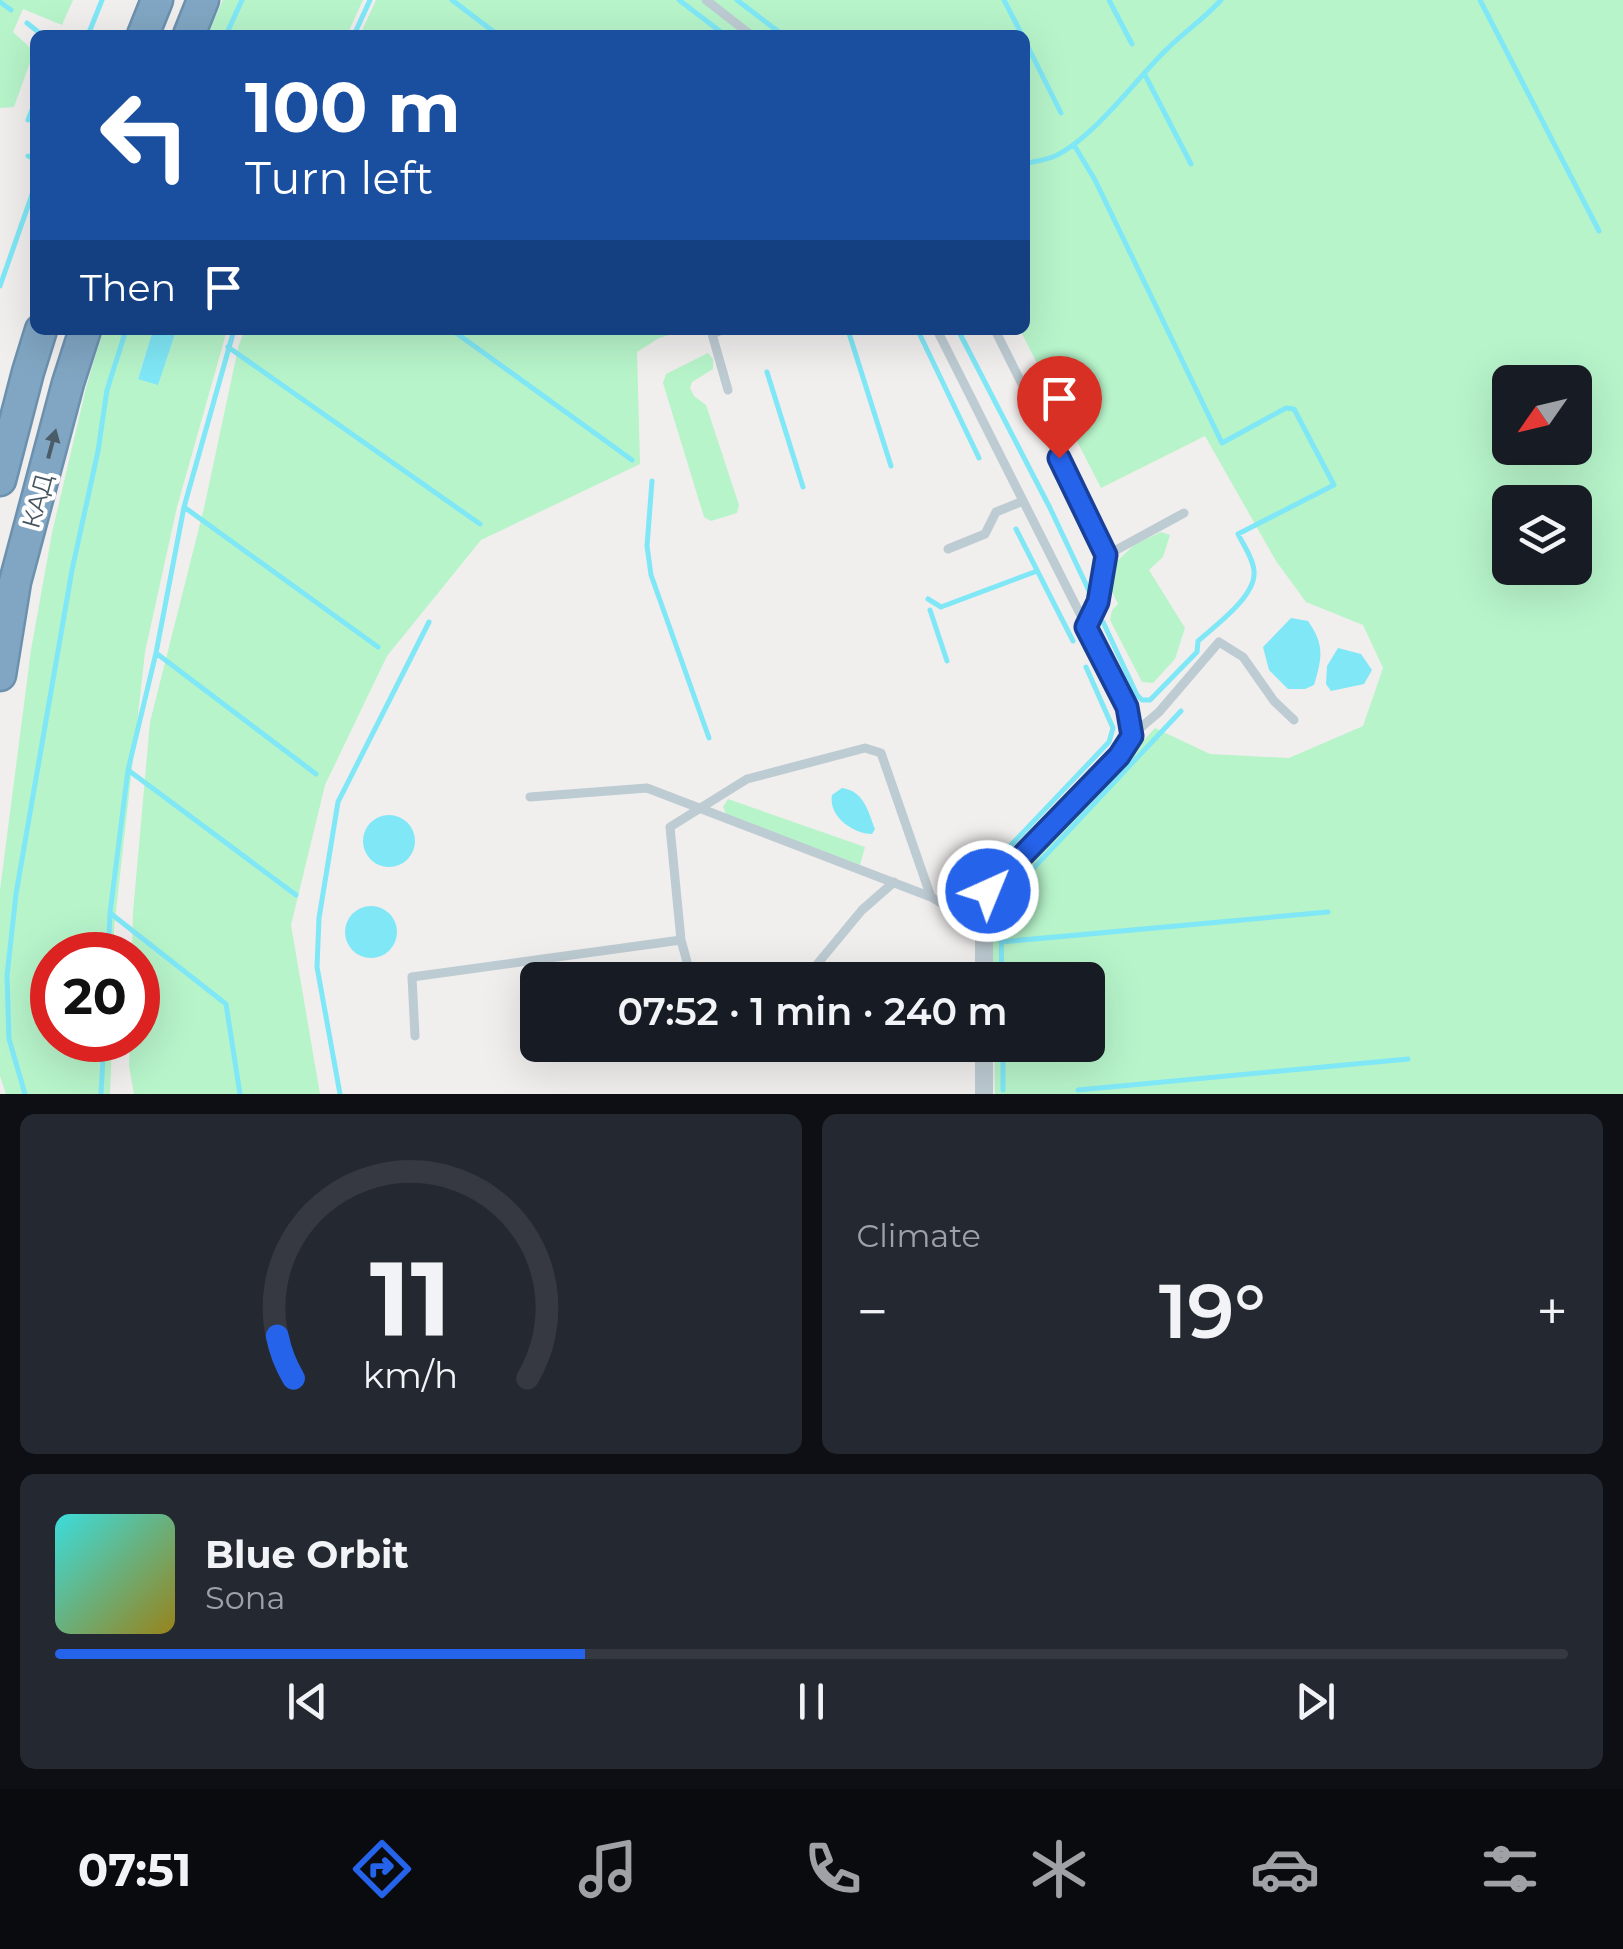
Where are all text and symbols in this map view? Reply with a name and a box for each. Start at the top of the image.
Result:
text: 100 m [245,64,461,150]
icon: left [80,70,210,200]
text: Turn left [245,150,433,205]
icon: arrive [196,260,251,315]
text: Then [80,264,176,311]
pin [1017,356,1102,459]
north arrow [1492,365,1592,465]
map controls [1492,365,1592,585]
icon: arrive [1032,371,1087,426]
one-way arrow [45,428,61,459]
street label: КАД [15,470,59,532]
button: layers [1492,485,1592,585]
position arrow [936,839,1040,943]
speed limit sign: 20 [30,932,160,1062]
text: 07:52 · 1 min · 240 m [617,988,1008,1035]
text: Climate [857,1216,981,1255]
text: 11 [370,1235,452,1362]
text: 19° [1159,1265,1266,1357]
text: − [857,1278,888,1345]
text: + [1536,1278,1568,1345]
text: km/h [363,1353,458,1397]
text: Blue Orbit [205,1531,409,1578]
text: Sona [205,1578,285,1617]
icon: previous [280,1674,335,1729]
icon: pause [784,1674,839,1729]
icon: next [1288,1674,1343,1729]
icon: directions [347,1834,417,1904]
icon: music [573,1834,643,1904]
icon: phone [798,1834,868,1904]
icon: climate [1024,1834,1094,1904]
icon: car [1250,1834,1320,1904]
icon: filters [1475,1834,1545,1904]
text: 07:51 [78,1842,191,1897]

